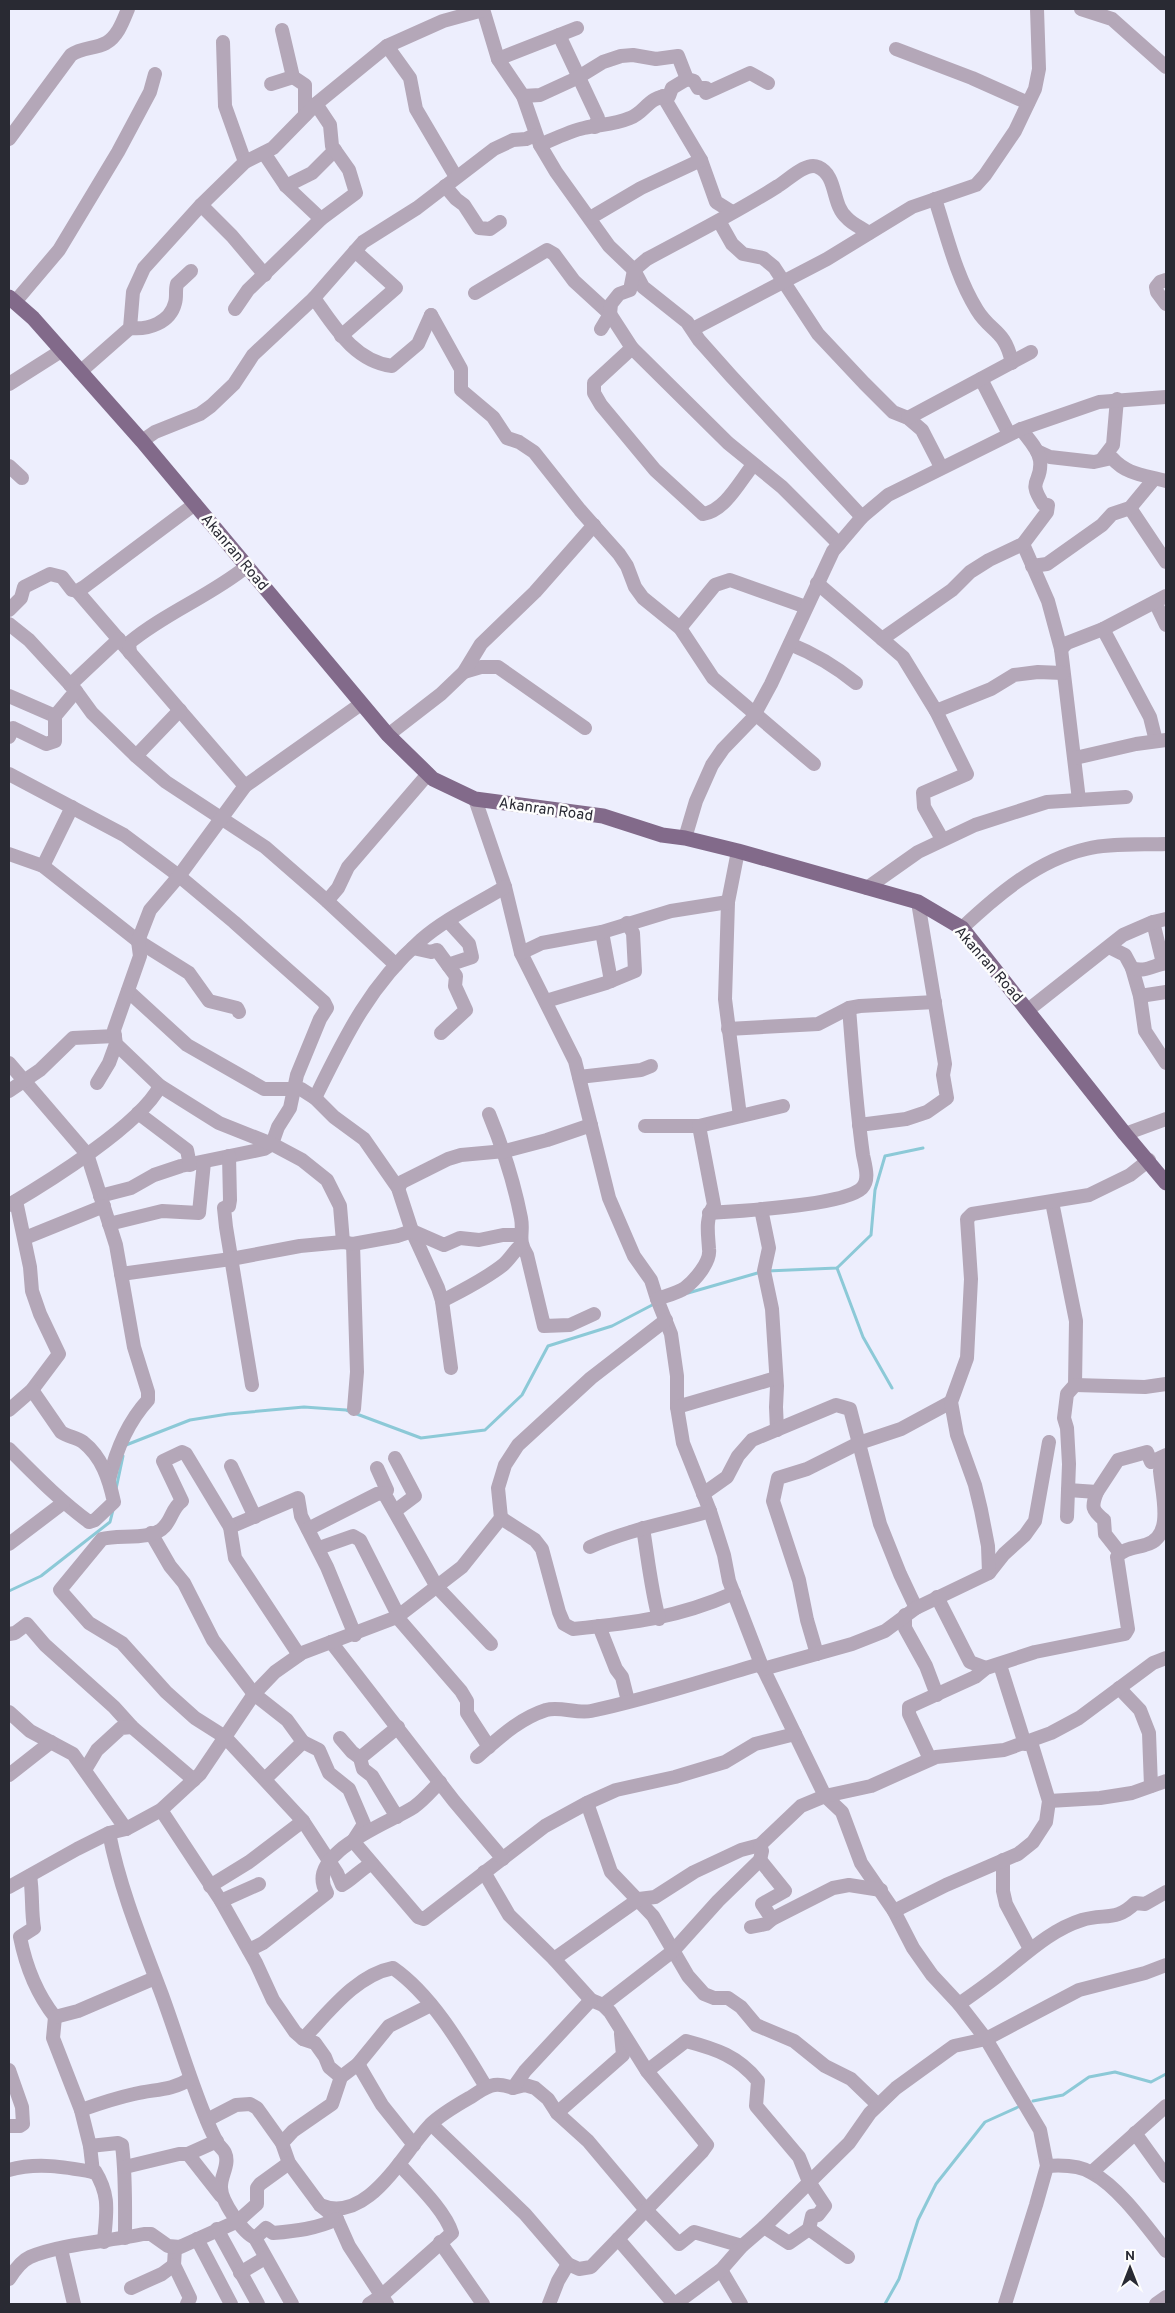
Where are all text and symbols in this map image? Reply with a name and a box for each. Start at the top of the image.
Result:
street label: Akanran Road [196,511,272,595]
street label: Akanran Road [498,794,594,826]
street label: Akanran Road [950,923,1026,1007]
north arrow [1105,2243,1155,2293]
text: N [1125,2248,1135,2265]

